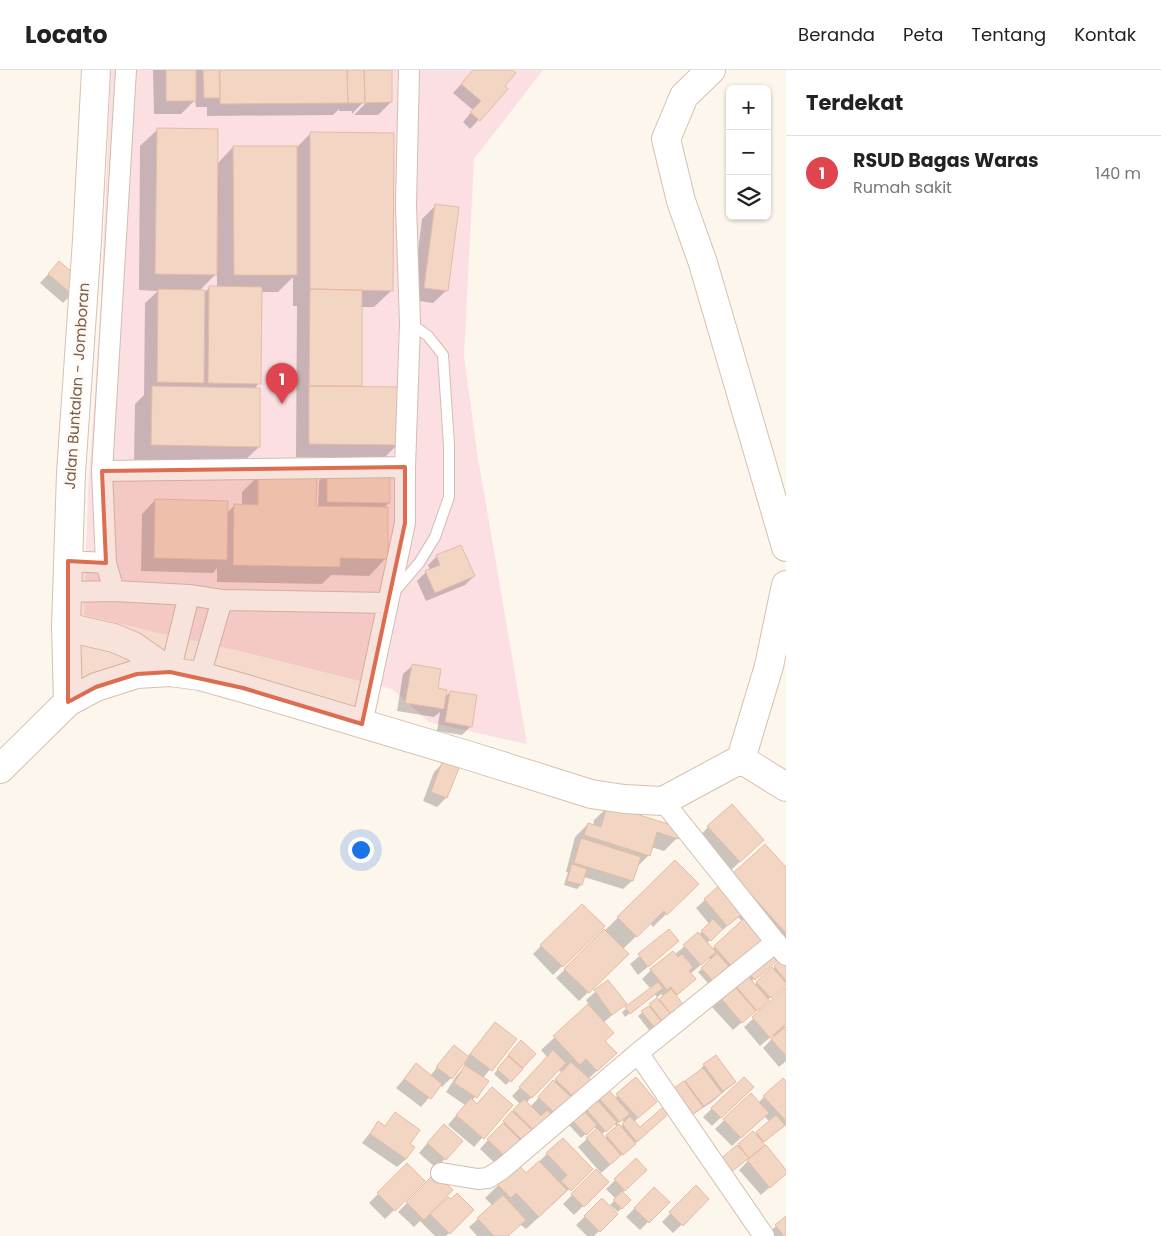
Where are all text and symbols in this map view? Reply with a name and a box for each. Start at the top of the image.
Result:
text: Locato [25,18,108,51]
text: Beranda [798,22,875,47]
text: Peta [903,22,943,47]
text: Tentang [971,22,1046,47]
text: Kontak [1074,22,1136,47]
map controls [726,85,771,220]
button: + [726,85,771,130]
text: Terdekat [806,88,903,117]
button: − [726,130,771,175]
text: RSUD Bagas Waras [853,147,1039,174]
text: 1 [819,162,825,185]
text: 140 m [1095,162,1141,185]
button: layers [726,175,771,220]
text: Rumah sakit [853,176,952,199]
street label: Jalan Buntalan - Jomboran [59,282,94,490]
pin: 1 [266,363,298,404]
your location [348,837,374,863]

